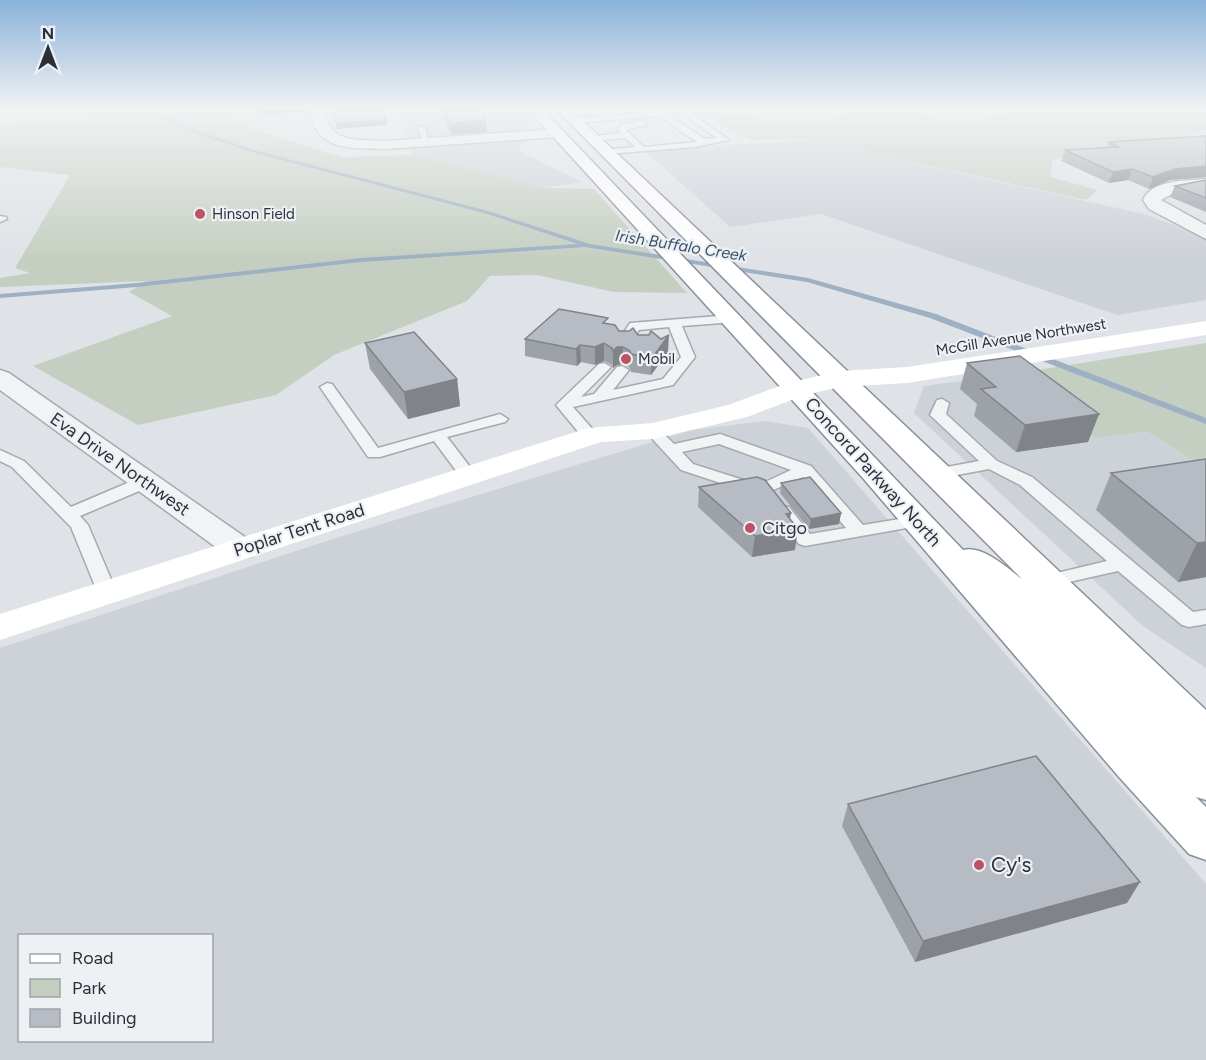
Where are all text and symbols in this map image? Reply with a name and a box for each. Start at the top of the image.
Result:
north arrow [18,18,78,78]
text: N [42,24,54,43]
place label: Hinson Field [212,205,295,223]
marker: Hinson Field [193,207,207,221]
water label: Irish Buffalo Creek [614,226,749,265]
street label: McGill Avenue Northwest [935,315,1108,359]
place label: Mobil [638,350,675,368]
marker: Mobil [619,352,633,366]
street label: Concord Parkway North [800,393,946,551]
street label: Eva Drive Northwest [46,407,194,521]
street label: Poplar Tent Road [231,498,367,562]
place label: Citgo [762,517,807,539]
marker: Citgo [743,521,757,535]
place label: Cy's [991,852,1031,877]
marker: Cy's [972,858,986,872]
legend [18,934,213,1042]
text: Road [72,947,113,969]
text: Park [72,977,107,999]
text: Building [72,1007,137,1029]

